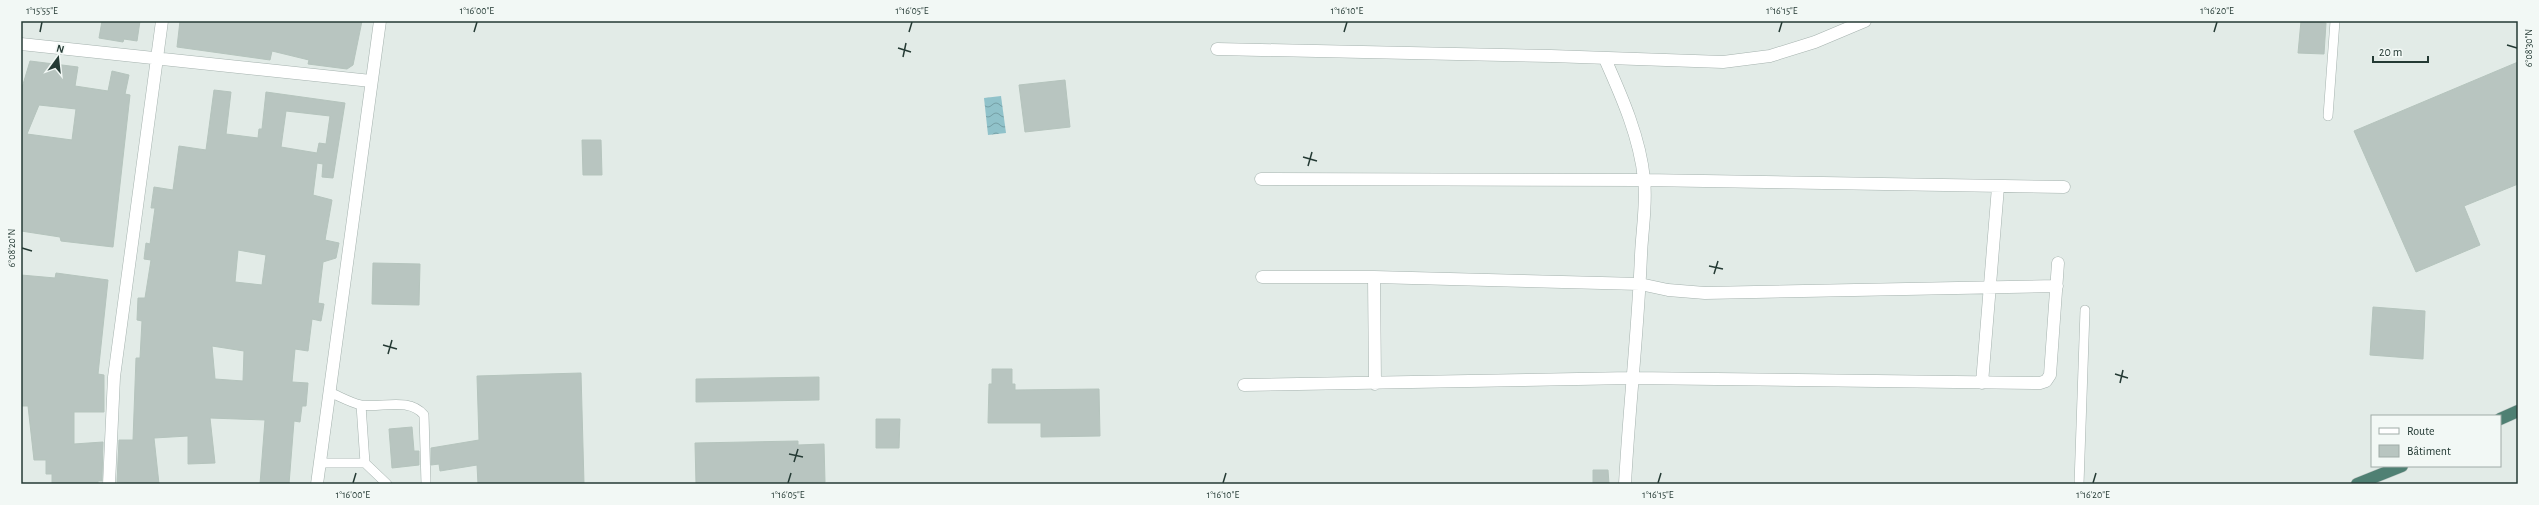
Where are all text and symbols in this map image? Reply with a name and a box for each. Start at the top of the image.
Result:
text: 1°15'55"E [26,6,58,16]
text: 1°16'00"E [460,6,494,16]
text: 1°16'05"E [895,6,929,16]
text: 1°16'10"E [1331,6,1363,16]
text: 1°16'15"E [1766,6,1798,16]
text: 1°16'20"E [2200,6,2234,16]
text: 6°08'30"N [2524,29,2534,67]
north arrow [38,38,78,78]
scale bar [2373,38,2428,64]
text: N [55,43,66,55]
text: 20 m [2379,46,2402,58]
text: 6°08'20"N [7,229,17,267]
legend [2371,415,2501,467]
text: Route [2407,425,2434,437]
text: Bâtiment [2407,445,2451,457]
text: 1°16'00"E [336,490,370,500]
text: 1°16'05"E [771,490,805,500]
text: 1°16'10"E [1207,490,1239,500]
text: 1°16'15"E [1642,490,1674,500]
text: 1°16'20"E [2076,490,2110,500]

